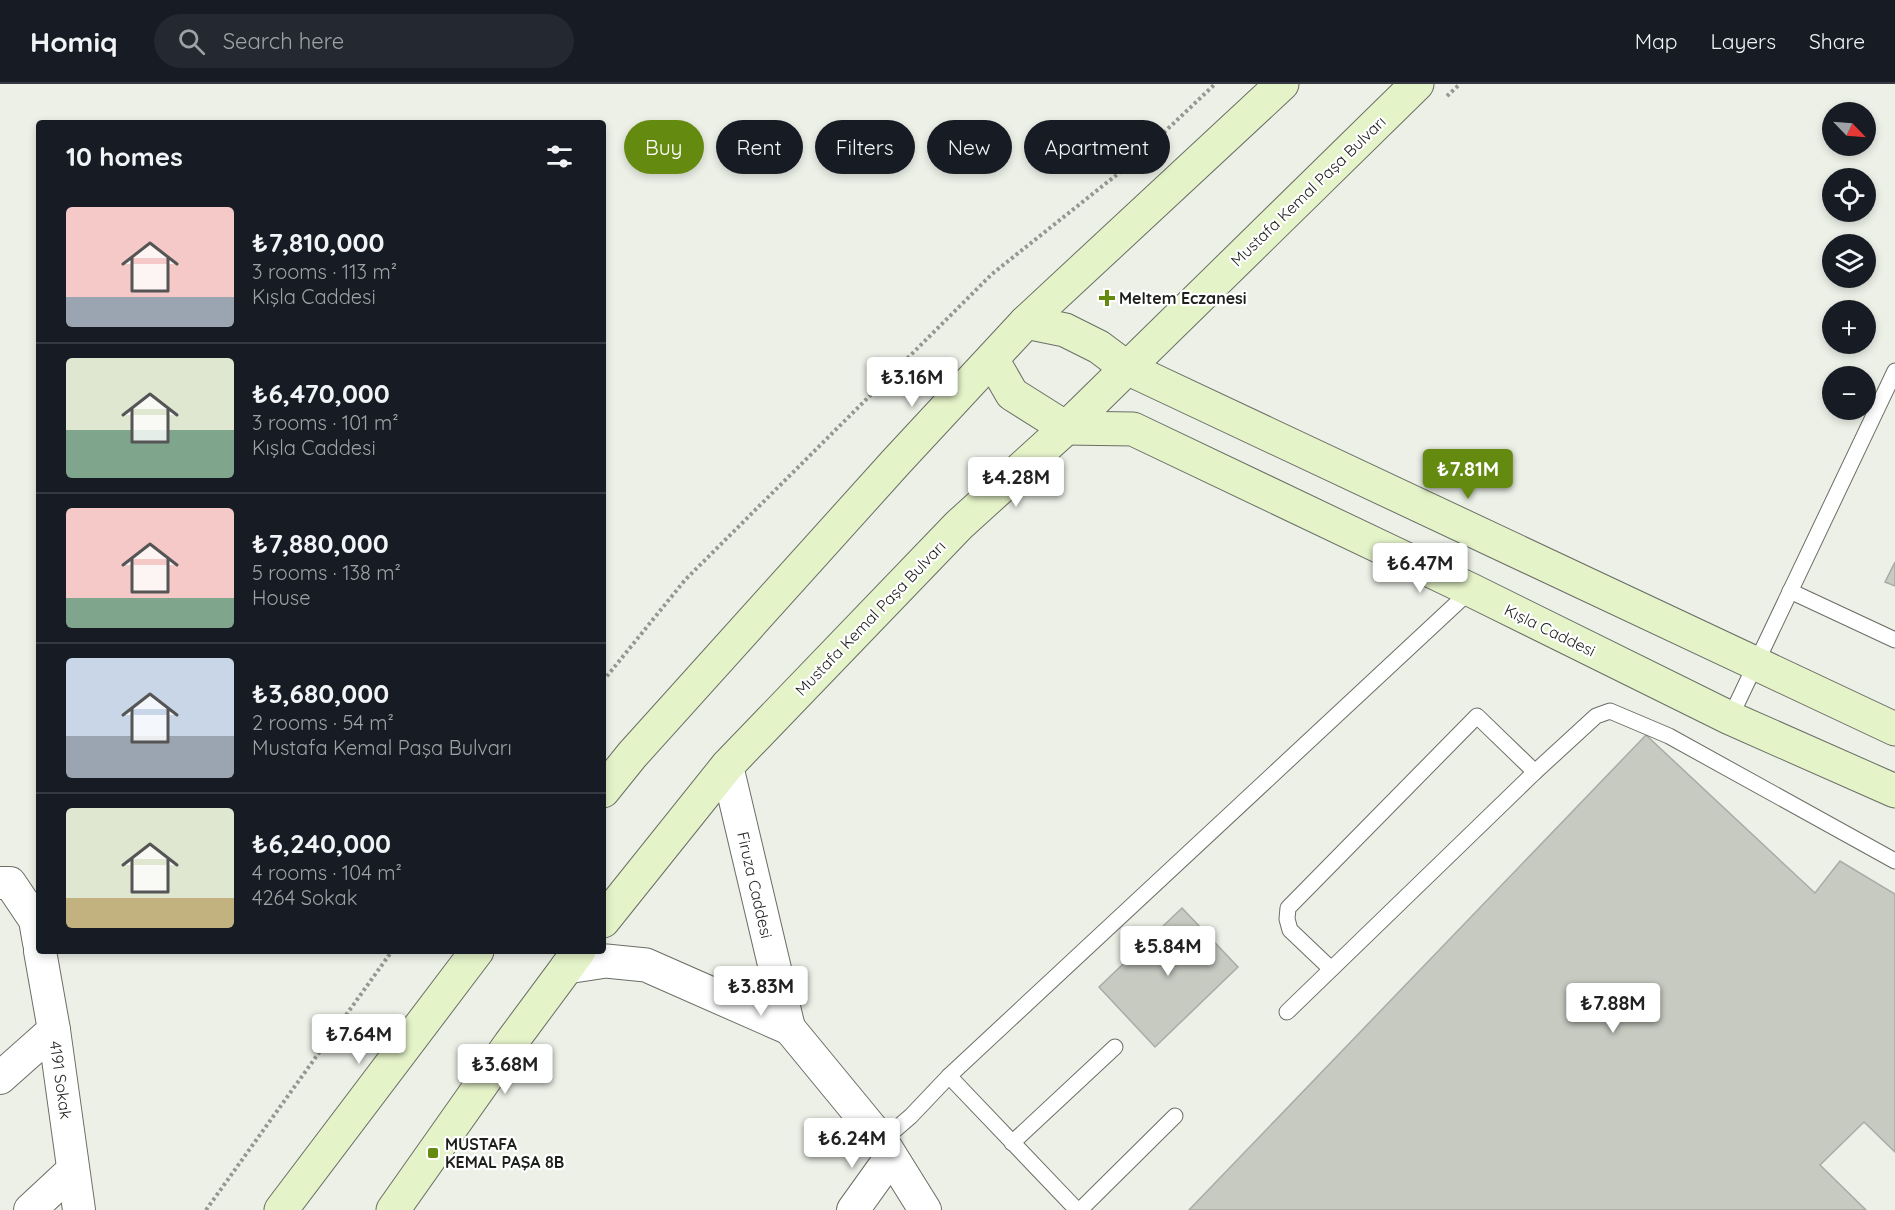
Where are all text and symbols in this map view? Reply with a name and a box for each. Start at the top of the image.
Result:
search box [154,14,574,68]
text: Homiq [30,24,118,59]
icon: search [175,25,208,58]
text: Search here [223,27,344,55]
text: Map [1635,28,1678,54]
text: Layers [1711,28,1776,54]
text: Share [1809,28,1865,54]
north arrow [1822,102,1876,156]
map controls [1822,102,1876,420]
street label: Mustafa Kemal Paşa Bulvarı [1226,112,1390,270]
chip: Buy [624,120,704,174]
chip: Rent [716,120,803,174]
chip: Filters [815,120,915,174]
chip: New [927,120,1012,174]
chip: Apartment [1024,120,1170,174]
text: 10 homes [66,140,183,173]
icon: filters [543,140,576,173]
button: locate [1822,168,1876,222]
text: ₺7,810,000 [252,226,384,259]
icon: home [114,231,186,303]
button: layers [1822,234,1876,288]
text: 3 rooms · 113 m² [252,259,397,284]
text: Kışla Caddesi [252,284,376,309]
place label: Meltem Eczanesi [1119,288,1247,308]
marker: Meltem Eczanesi [1100,291,1114,305]
button: + [1822,300,1876,354]
pin: ₺3.16M [863,357,961,408]
text: ₺3.16M [881,364,943,389]
button: − [1822,366,1876,420]
text: ₺6,470,000 [252,377,390,410]
icon: home [114,382,186,454]
text: 3 rooms · 101 m² [252,410,399,435]
text: Kışla Caddesi [252,435,376,460]
pin: ₺7.81M [1419,449,1517,500]
text: ₺7.81M [1437,456,1499,481]
pin: ₺4.28M [967,457,1065,508]
text: ₺4.28M [982,464,1050,489]
text: ₺7,880,000 [252,527,389,560]
icon: home [114,532,186,604]
street label: Mustafa Kemal Paşa Bulvarı [791,536,949,700]
pin: ₺6.47M [1371,543,1469,594]
text: ₺6.47M [1387,550,1453,575]
text: 5 rooms · 138 m² [252,560,401,585]
text: House [252,585,311,610]
street label: Kışla Caddesi [1501,599,1599,661]
text: ₺3,680,000 [252,677,389,710]
icon: home [114,682,186,754]
text: 2 rooms · 54 m² [252,710,394,735]
text: Mustafa Kemal Paşa Bulvarı [252,735,512,760]
text: ₺6,240,000 [252,827,391,860]
street label: Firuza Caddesi [733,830,777,940]
icon: home [114,832,186,904]
text: 4 rooms · 104 m² [252,860,402,885]
text: 4264 Sokak [252,885,357,910]
pin: ₺5.84M [1119,926,1217,977]
text: ₺5.84M [1134,933,1202,958]
pin: ₺3.83M [712,966,810,1017]
text: ₺3.83M [728,973,794,998]
pin: ₺7.88M [1564,983,1662,1034]
text: ₺7.88M [1580,990,1646,1015]
pin: ₺7.64M [310,1014,408,1065]
text: ₺7.64M [326,1021,392,1046]
street label: 4191 Sokak [46,1040,76,1120]
pin: ₺3.68M [456,1044,554,1095]
text: ₺3.68M [472,1051,538,1076]
pin: ₺6.24M [803,1118,901,1169]
text: ₺6.24M [818,1125,886,1150]
place label: MUSTAFA KEMAL PAŞA 8B [445,1134,564,1172]
marker: MUSTAFA KEMAL PAŞA 8B [426,1146,440,1160]

